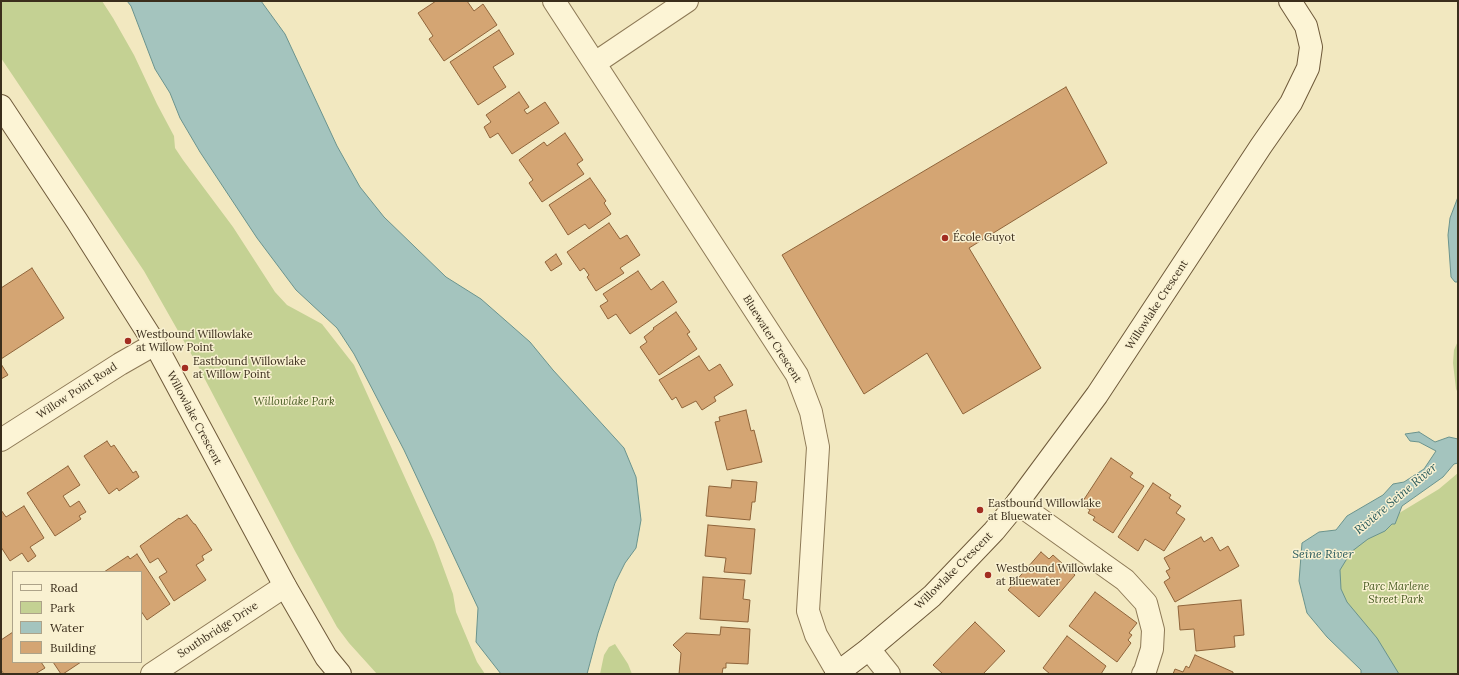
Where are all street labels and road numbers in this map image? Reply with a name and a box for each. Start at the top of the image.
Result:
street label: Willowlake Crescent [1123,258,1191,352]
street label: Bluewater Crescent [740,293,804,385]
street label: Willow Point Road [34,360,120,422]
street label: Willowlake Crescent [164,369,224,467]
street label: Willowlake Crescent [912,529,996,613]
street label: Southbridge Drive [175,599,261,661]

